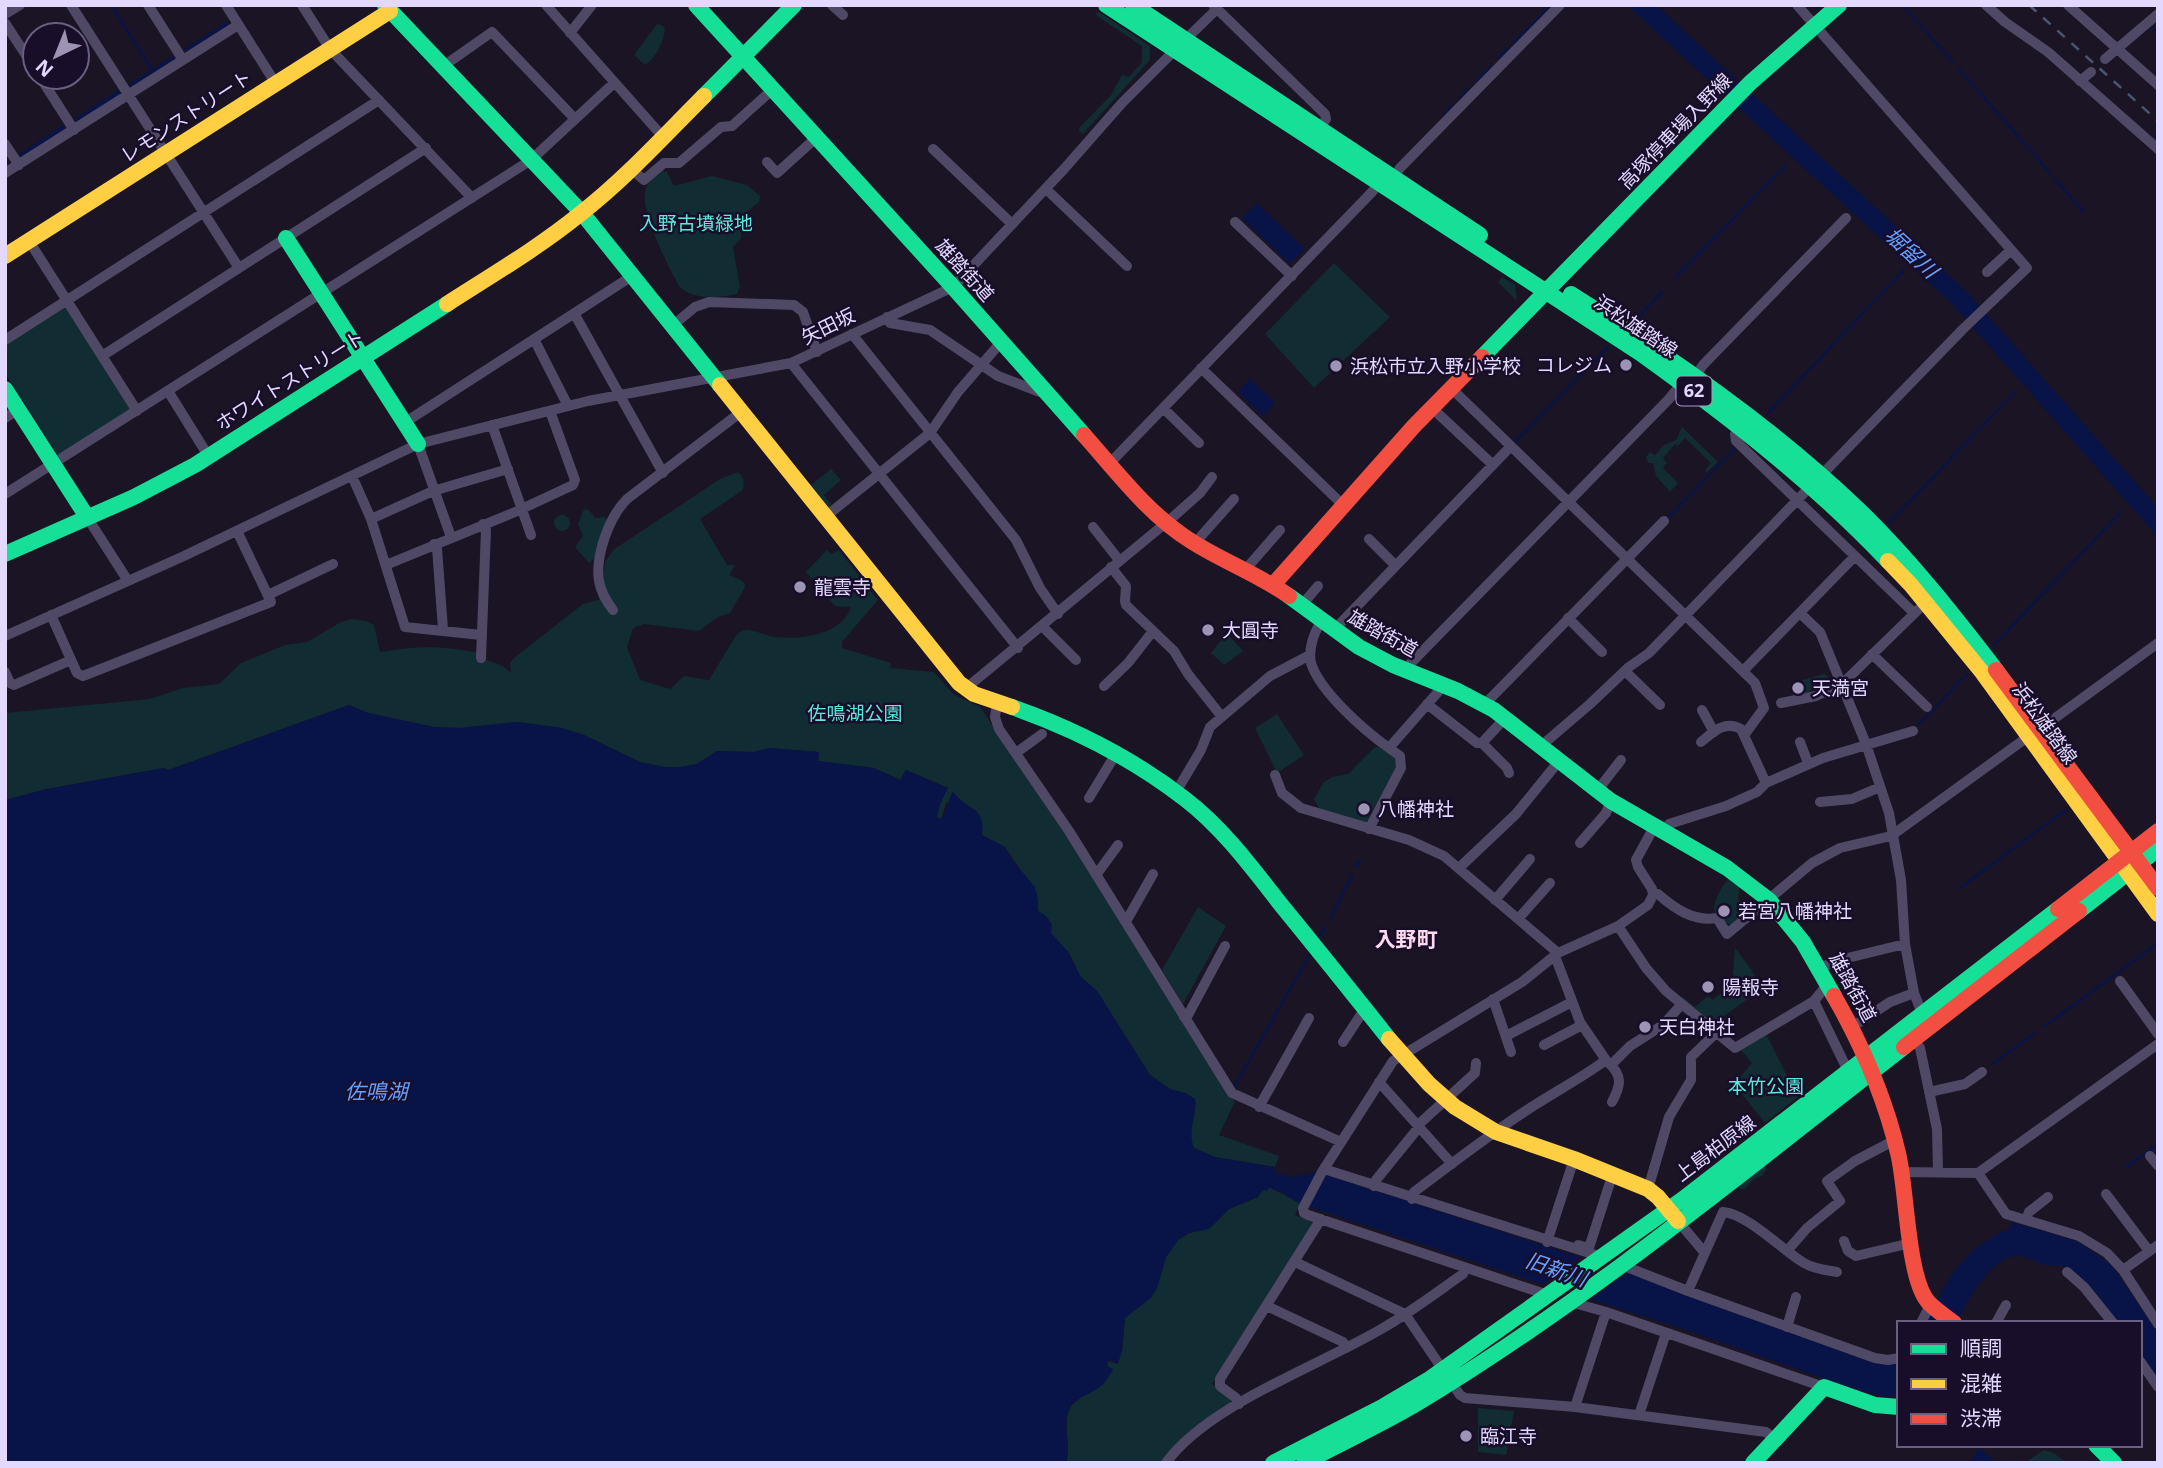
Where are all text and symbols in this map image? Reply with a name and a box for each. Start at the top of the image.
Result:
north arrow [21,21,91,91]
text: N [30,54,59,83]
street label: レモンストリート [115,64,257,168]
street label: 高塚停車場入野線 [1613,67,1737,195]
park label: 入野古墳緑地 [639,210,753,236]
water label: 堀留川 [1879,221,1946,285]
street label: 雄踏街道 [930,233,1000,307]
street label: 浜松雄踏線 [1589,289,1683,363]
street label: 矢田坂 [797,302,859,350]
street label: ホワイトストリート [211,324,369,436]
place label: コレジム [1536,352,1612,378]
place label: 浜松市立入野小学校 [1350,353,1521,379]
marker: コレジム [1618,357,1634,373]
marker: 浜松市立入野小学校 [1328,358,1344,374]
road number: 62 [1676,376,1712,405]
place label: 龍雲寺 [814,574,871,600]
marker: 龍雲寺 [792,579,808,595]
street label: 雄踏街道 [1343,603,1423,663]
place label: 大圓寺 [1222,617,1279,643]
marker: 大圓寺 [1200,622,1216,638]
place label: 天満宮 [1812,675,1869,701]
street label: 浜松雄踏線 [2007,677,2083,769]
marker: 天満宮 [1790,680,1806,696]
park label: 佐鳴湖公園 [807,700,903,726]
place label: 八幡神社 [1378,796,1454,822]
marker: 八幡神社 [1356,801,1372,817]
place label: 若宮八幡神社 [1738,898,1852,924]
marker: 若宮八幡神社 [1716,903,1732,919]
district label: 入野町 [1375,925,1438,953]
street label: 雄踏街道 [1823,947,1883,1027]
place label: 陽報寺 [1722,974,1779,1000]
marker: 陽報寺 [1700,979,1716,995]
place label: 天白神社 [1659,1014,1735,1040]
marker: 天白神社 [1637,1019,1653,1035]
park label: 本竹公園 [1728,1073,1804,1099]
water label: 佐鳴湖 [345,1077,410,1105]
street label: 上島柏原線 [1669,1109,1761,1187]
water label: 旧新川 [1522,1246,1593,1293]
legend [1897,1321,2142,1447]
text: 順調 [1960,1334,2002,1362]
text: 混雑 [1960,1369,2002,1397]
text: 渋滞 [1960,1404,2002,1432]
place label: 臨江寺 [1480,1423,1537,1449]
marker: 臨江寺 [1458,1428,1474,1444]

